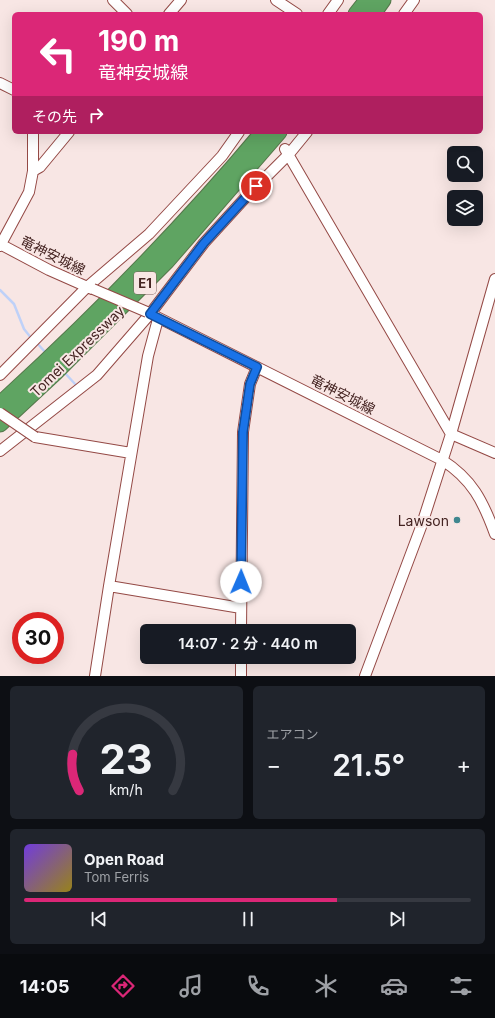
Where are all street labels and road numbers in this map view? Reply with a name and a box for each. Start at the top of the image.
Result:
street label: 竜神安城線 [18,232,88,278]
road number: E1 [134,272,156,294]
street label: Tomei Expressway [27,302,127,400]
street label: 竜神安城線 [308,371,378,417]

